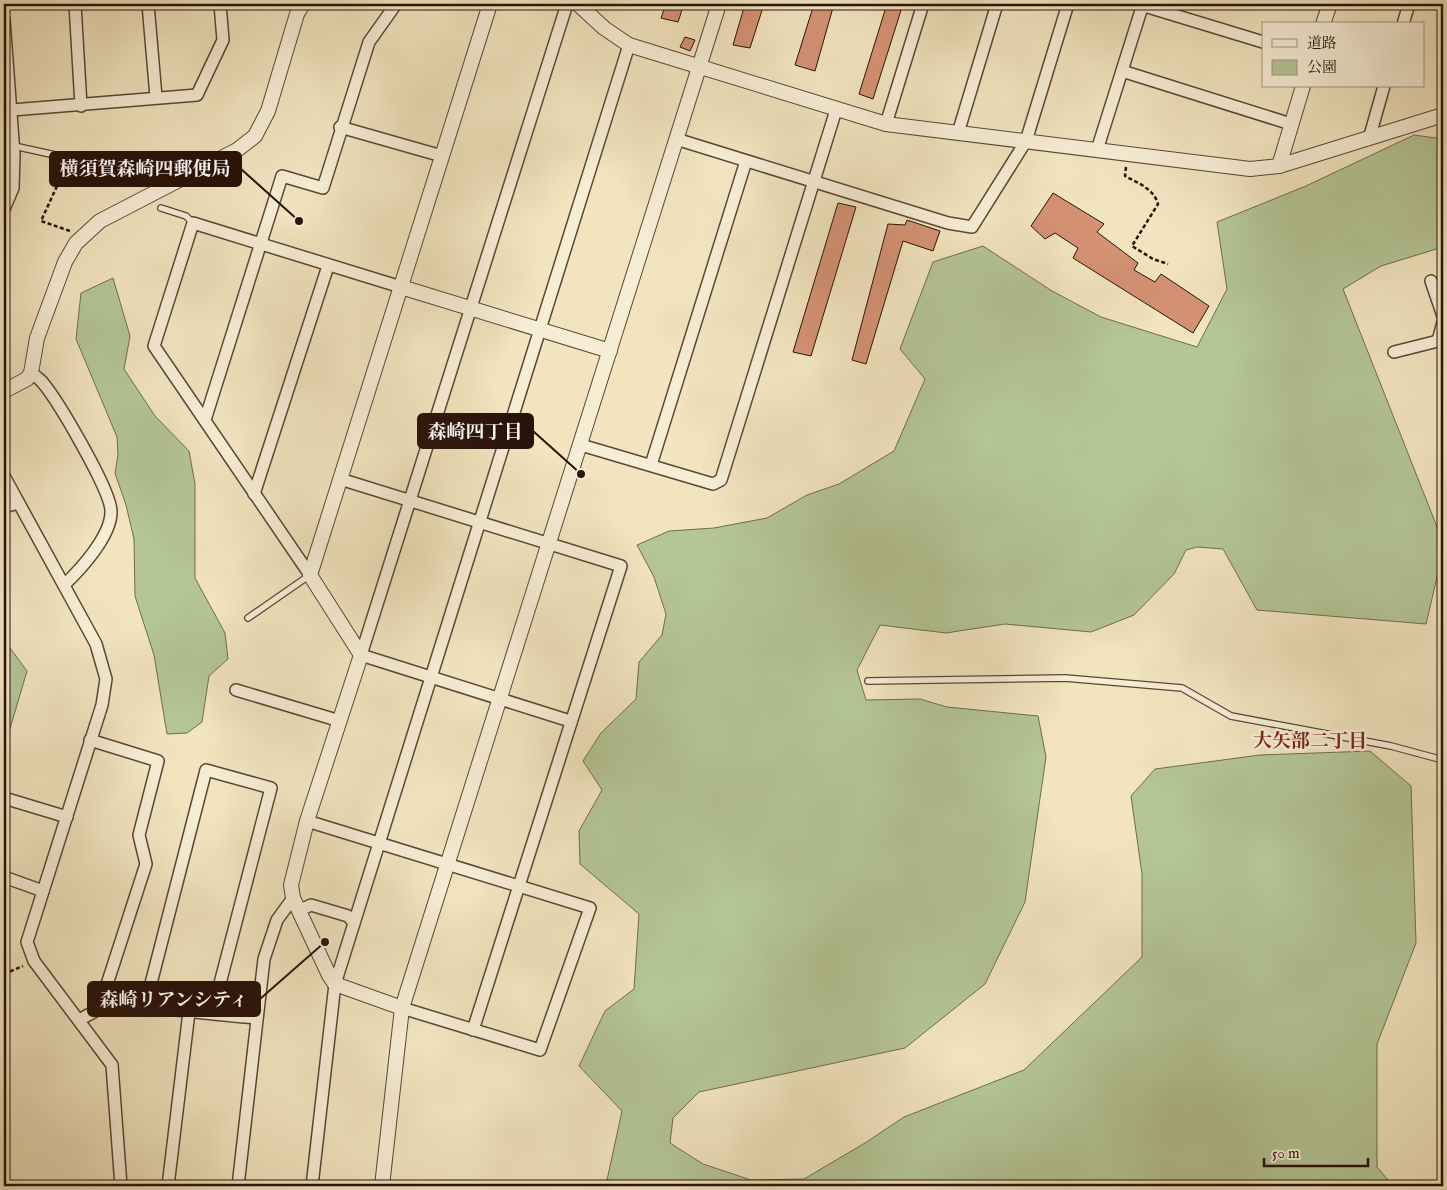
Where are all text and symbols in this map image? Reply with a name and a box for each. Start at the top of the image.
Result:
legend [1262,22,1424,88]
text: 道路 [1307,34,1337,53]
text: 公園 [1307,58,1337,77]
callout: 横須賀森崎四郵便局 [50,152,241,186]
text: 横須賀森崎四郵便局 [59,158,231,182]
callout: 森崎四丁目 [418,414,533,448]
text: 森崎四丁目 [427,421,523,445]
district label: 大矢部二丁目 [1253,730,1367,754]
callout: 森崎リアンシティ [88,982,260,1016]
text: 森崎リアンシティ [99,989,249,1013]
scale bar [1264,1135,1368,1167]
text: 50 m [1272,1144,1300,1163]

